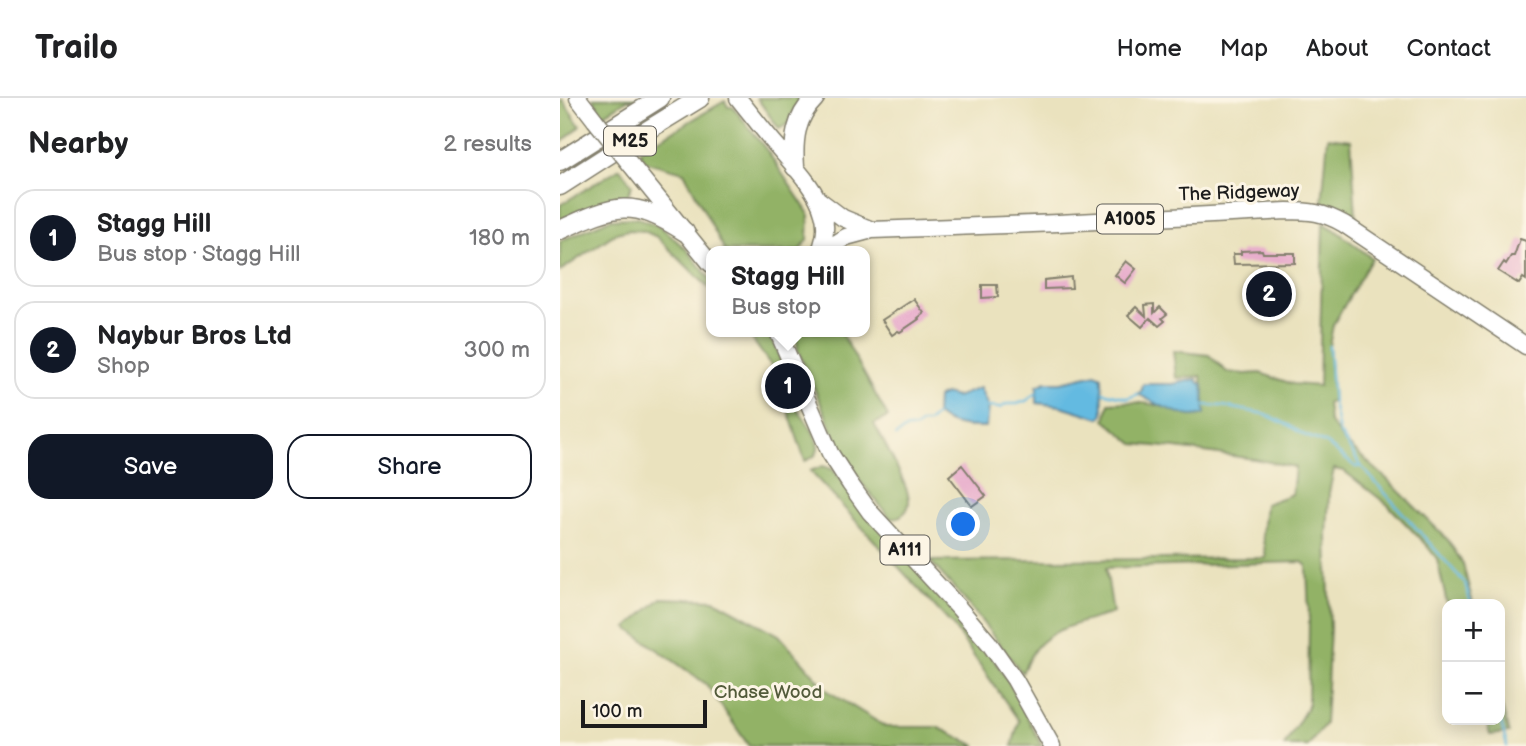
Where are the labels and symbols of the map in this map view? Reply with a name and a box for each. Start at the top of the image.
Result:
road number: M25 [604,126,656,156]
street label: The Ridgeway [1178,179,1300,207]
road number: A1005 [1097,204,1163,234]
pin: 2 [1246,268,1292,320]
pin: 1 [765,360,811,412]
your location [946,507,980,541]
road number: A111 [880,536,930,564]
park label: Chase Wood [714,681,822,704]
scale bar [581,697,707,729]

